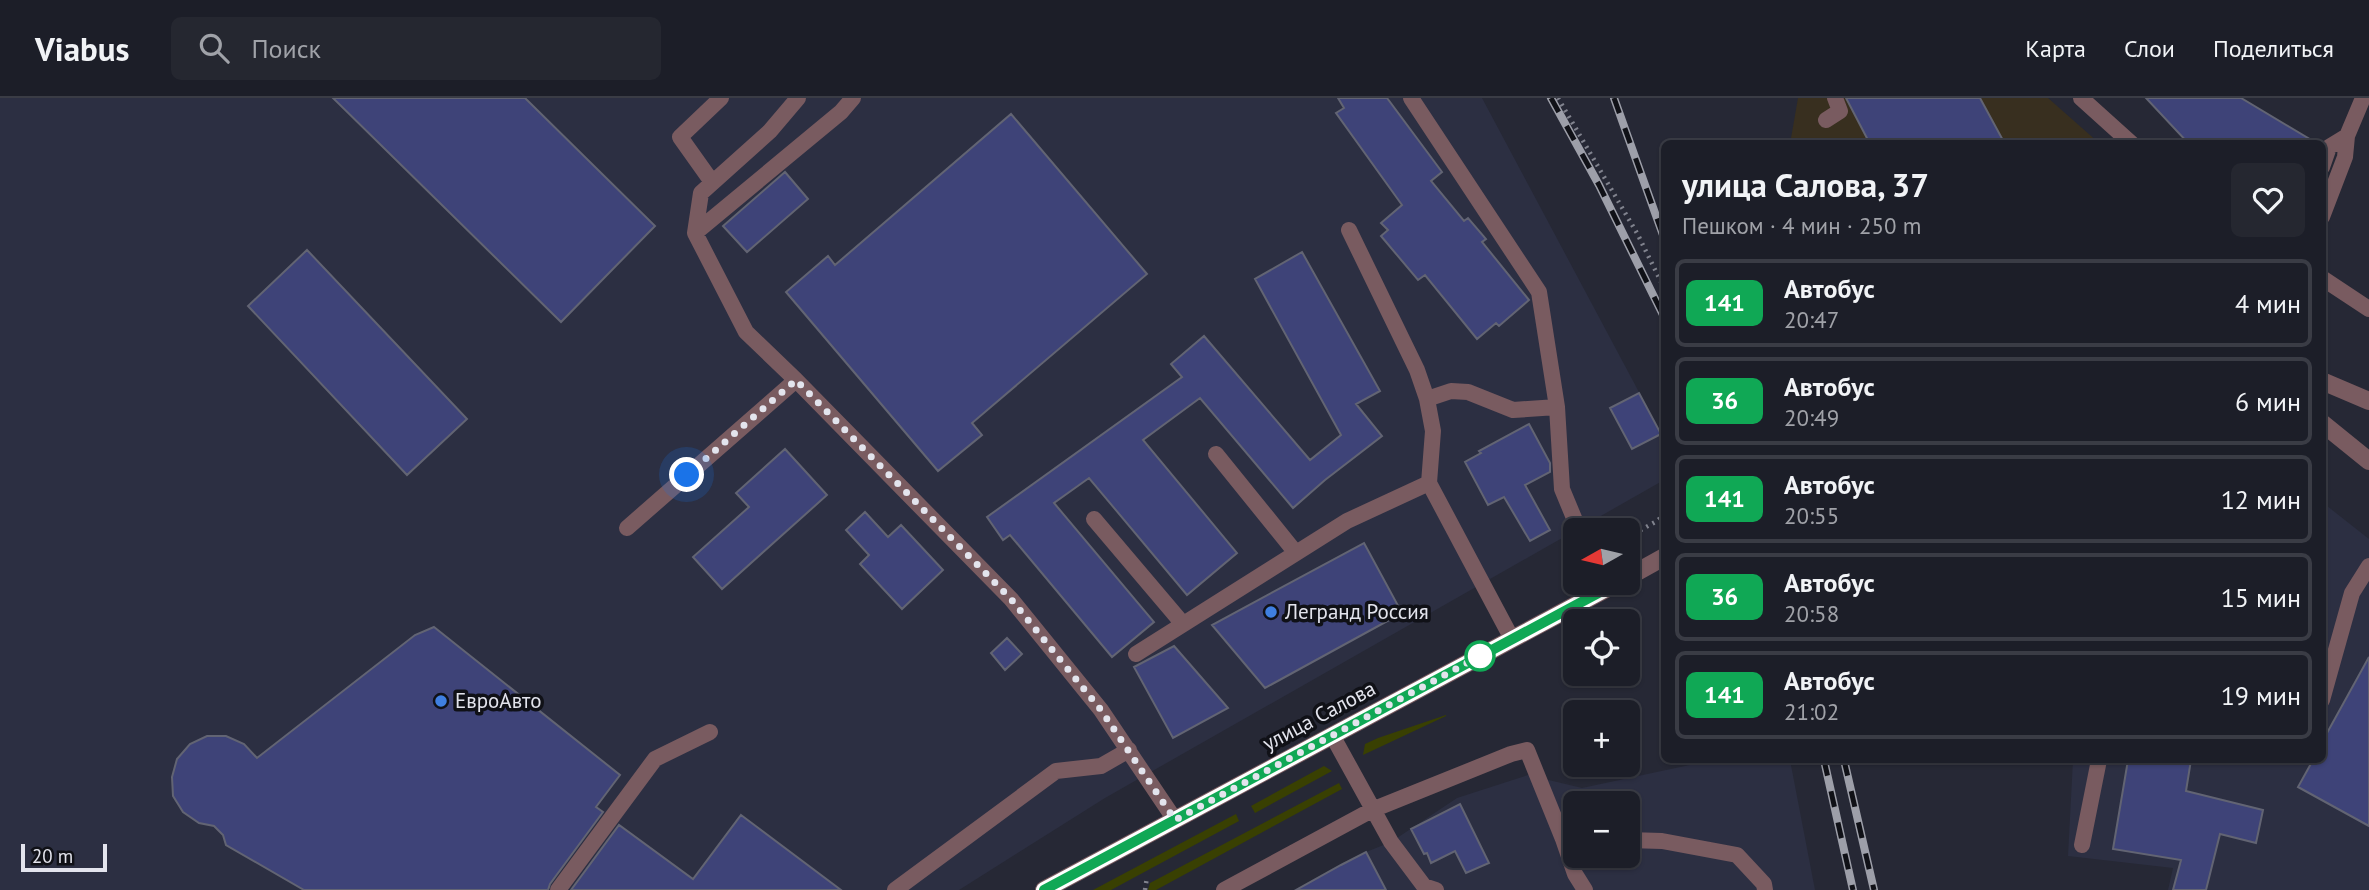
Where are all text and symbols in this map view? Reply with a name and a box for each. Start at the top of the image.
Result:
search box [171,17,661,80]
text: Viabus [35,27,129,70]
icon: search [195,29,233,67]
text: Поиск [251,32,321,65]
text: Карта [2025,33,2086,64]
text: Слои [2124,33,2175,64]
text: Поделиться [2213,33,2334,64]
text: улица Салова, 37 [1682,163,1929,206]
button: heart [2231,163,2305,237]
text: Пешком · 4 мин · 250 m [1682,211,1921,240]
text: Автобус [1784,272,1875,305]
text: 141 [1704,287,1745,318]
text: 4 мин [2235,287,2301,320]
text: 20:47 [1784,305,1839,334]
text: Автобус [1784,370,1875,403]
text: 36 [1711,385,1738,416]
text: 6 мин [2235,385,2301,418]
text: 20:49 [1784,403,1839,432]
your location [669,457,704,492]
text: Автобус [1784,468,1875,501]
text: 141 [1704,483,1745,514]
text: 12 мин [2221,483,2301,516]
text: 20:55 [1784,501,1839,530]
north arrow [1563,518,1640,595]
map controls [1563,518,1640,868]
text: Автобус [1784,566,1875,599]
text: 36 [1711,581,1738,612]
text: 15 мин [2221,581,2301,614]
place label: Легранд Россия [1284,598,1429,625]
text: 20:58 [1784,599,1839,628]
marker: Легранд Россия [1263,604,1279,620]
button: locate [1563,609,1640,686]
unlabelled marker [1465,641,1495,671]
text: Автобус [1784,664,1875,697]
street label: улица Салова [1258,674,1380,757]
text: 141 [1704,679,1745,710]
text: 19 мин [2221,679,2301,712]
place label: ЕвроАвто [455,687,541,714]
marker: ЕвроАвто [433,693,449,709]
text: 21:02 [1784,697,1839,726]
button: + [1563,700,1640,777]
button: − [1563,791,1640,868]
scale bar [21,841,107,873]
text: 20 m [32,844,73,868]

